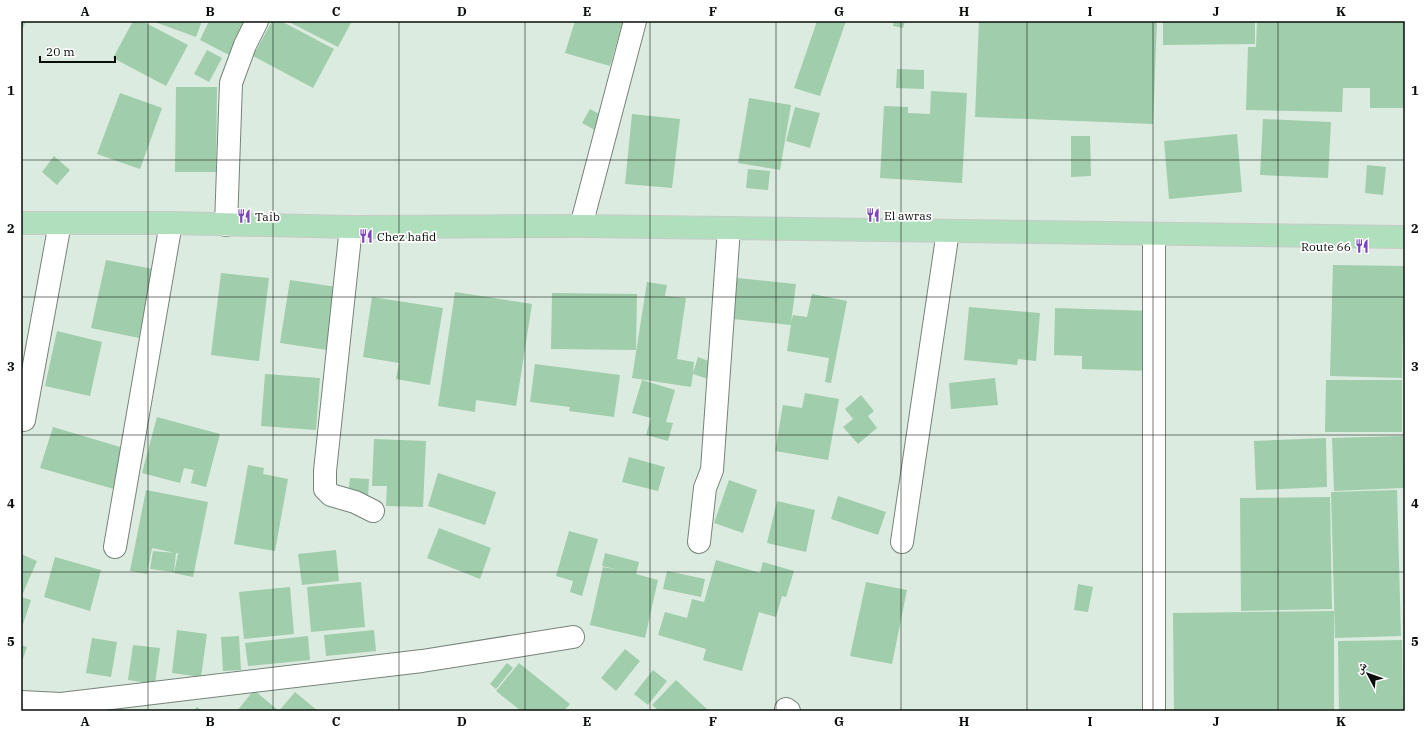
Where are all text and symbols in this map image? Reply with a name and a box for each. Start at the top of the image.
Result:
text: A [80,3,90,20]
text: B [205,3,215,20]
text: C [332,3,341,20]
text: D [457,3,467,20]
text: E [583,3,591,20]
text: F [709,3,717,20]
text: G [834,3,844,20]
text: H [959,3,970,20]
text: I [1088,3,1093,20]
text: J [1213,3,1220,20]
text: K [1336,3,1346,20]
scale bar [40,38,115,64]
text: 20 m [46,44,75,59]
text: 1 [7,82,15,99]
text: 1 [1411,82,1419,99]
restaurant icon: El awras [865,207,881,223]
restaurant icon: Taib [236,208,252,224]
place label: El awras [884,208,932,223]
place label: Taib [255,209,280,224]
text: 2 [7,220,15,237]
text: 2 [1411,220,1419,237]
restaurant icon: Chez hafid [358,228,374,244]
place label: Chez hafid [377,229,436,244]
restaurant icon: Route 66 [1354,238,1370,254]
place label: Route 66 [1301,239,1351,254]
text: 3 [7,358,15,375]
text: 3 [1411,358,1419,375]
text: 4 [7,495,15,512]
text: 4 [1411,495,1419,512]
text: 5 [7,633,15,650]
text: 5 [1411,633,1419,650]
north arrow [1348,654,1388,694]
text: ش [1351,658,1371,677]
text: A [80,713,90,730]
text: B [205,713,215,730]
text: C [332,713,341,730]
text: D [457,713,467,730]
text: E [583,713,591,730]
text: F [709,713,717,730]
text: G [834,713,844,730]
text: H [959,713,970,730]
text: I [1088,713,1093,730]
text: J [1213,713,1220,730]
text: K [1336,713,1346,730]

